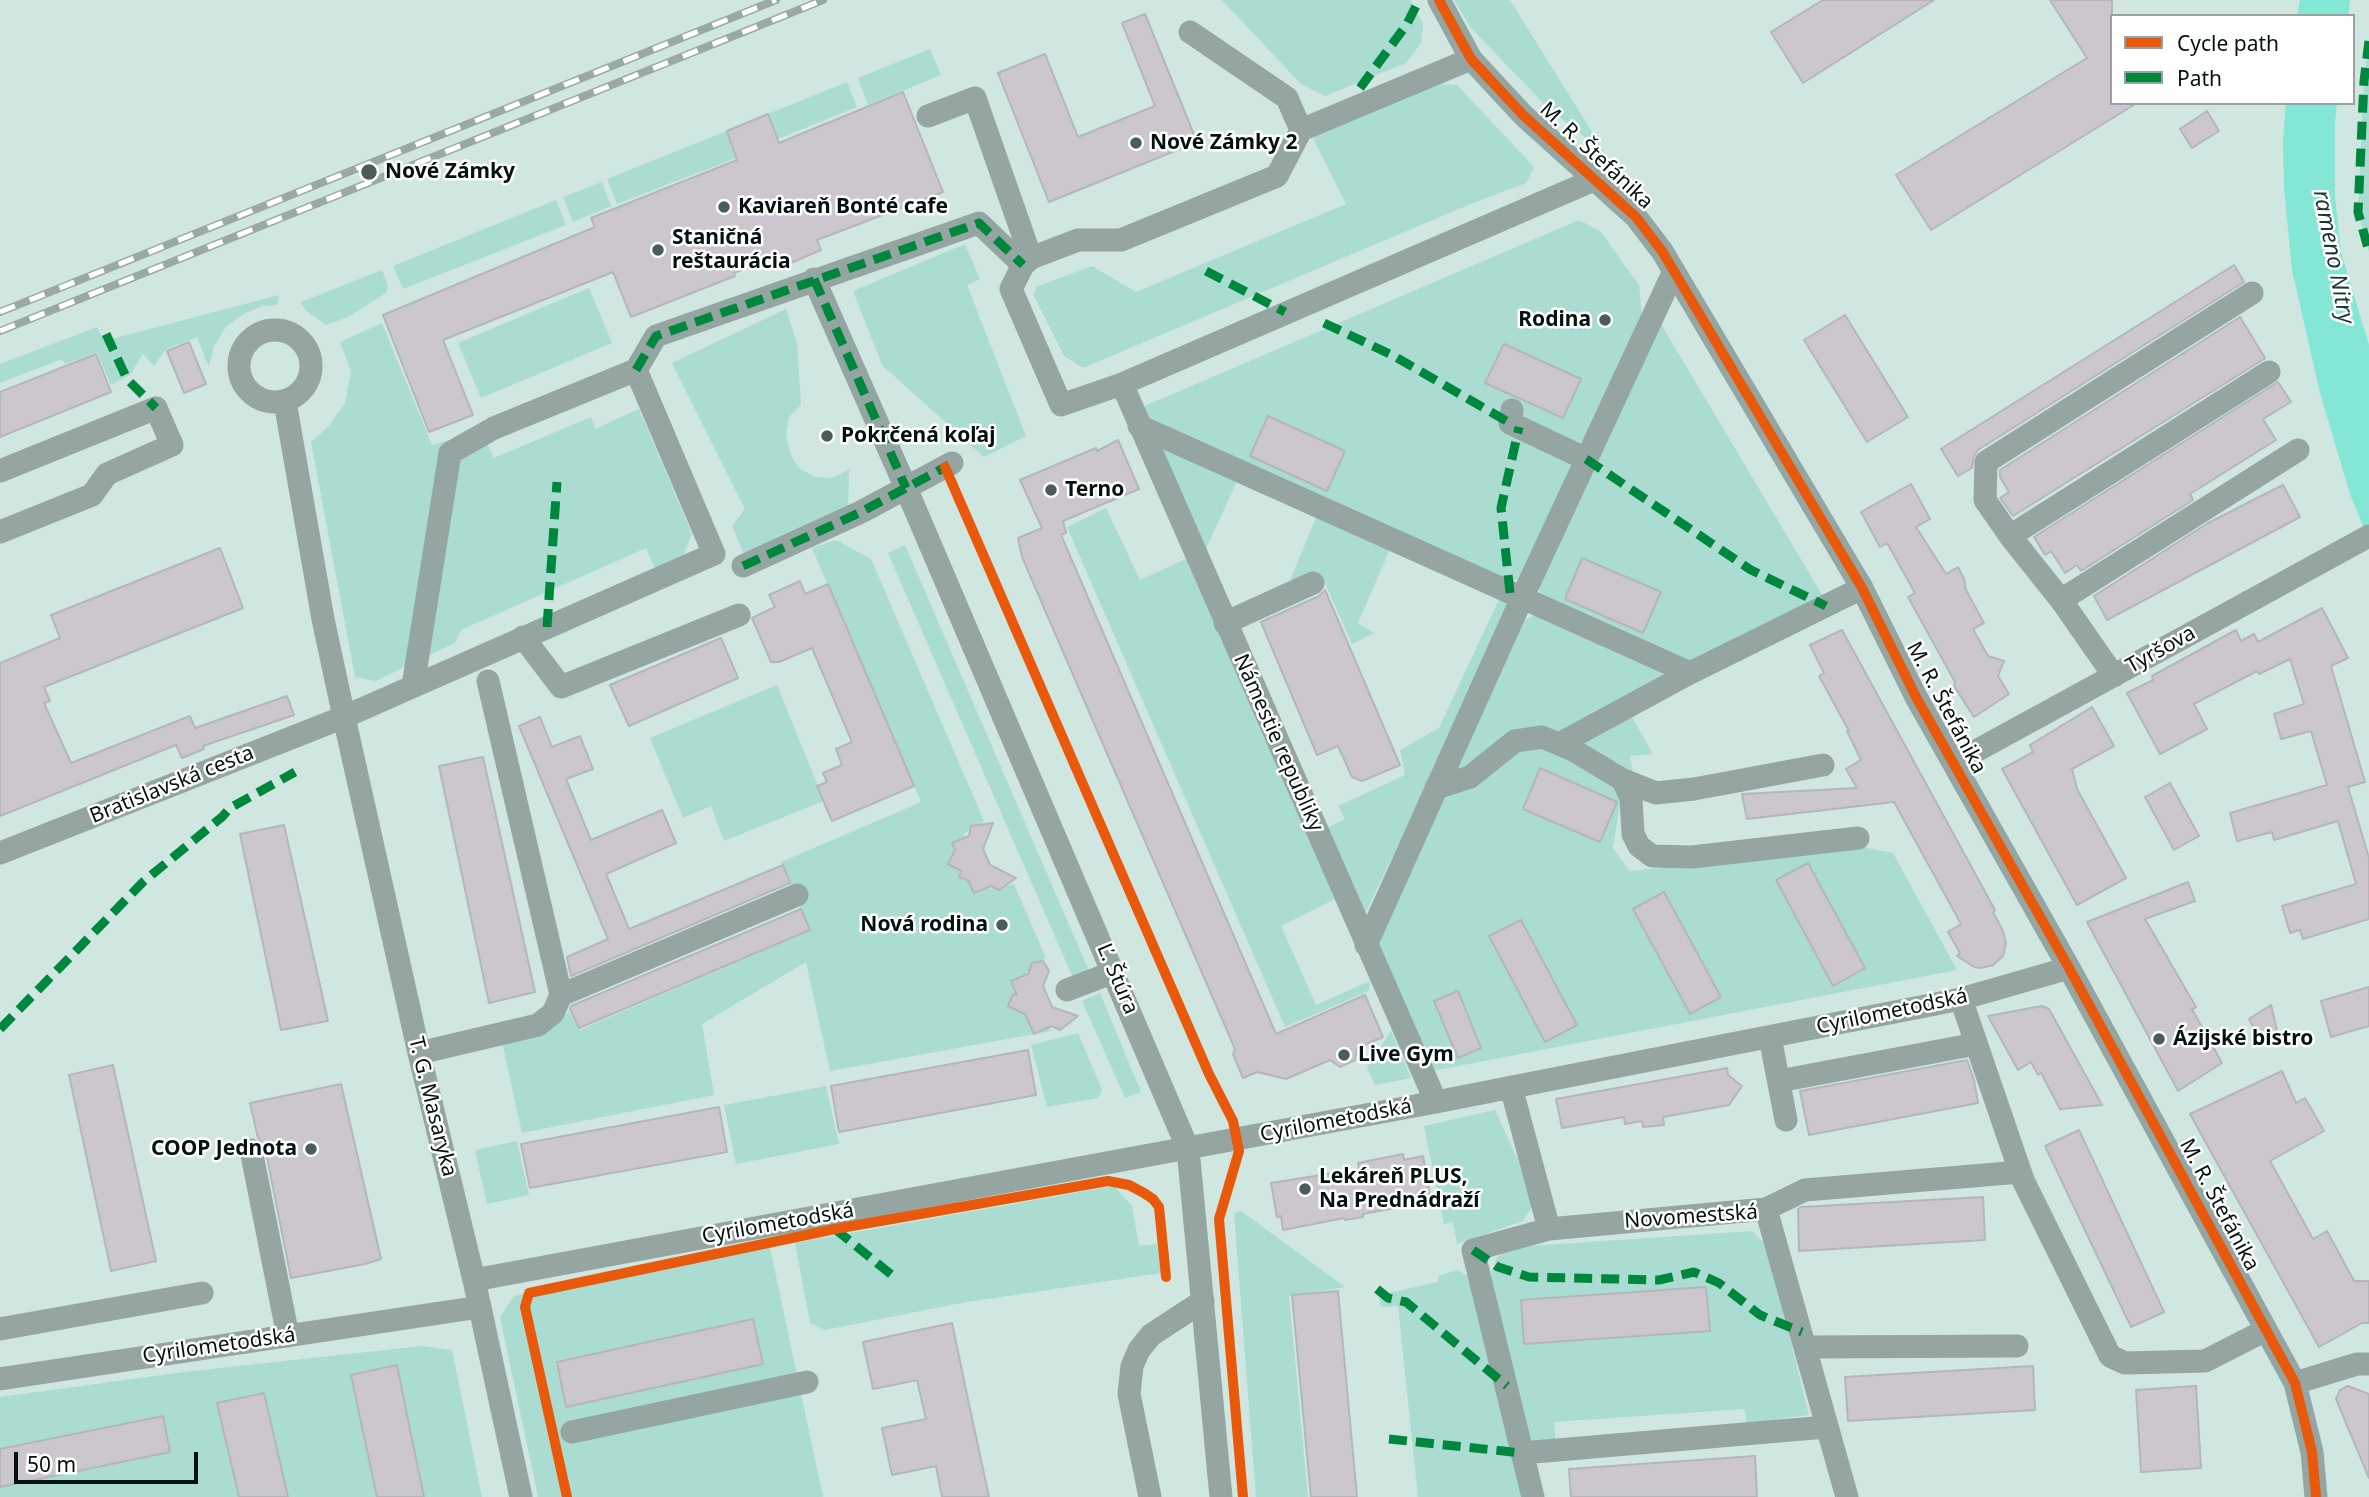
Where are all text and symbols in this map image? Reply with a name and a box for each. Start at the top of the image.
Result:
legend [2110,14,2355,105]
text: Cycle path [2177,29,2279,57]
text: Path [2177,64,2222,92]
street label: M. R. Štefánika [1534,97,1658,215]
place label: Nové Zámky 2 [1150,130,1297,156]
marker: Nové Zámky 2 [1128,135,1144,151]
place label: Nové Zámky [385,159,515,185]
marker: Nové Zámky [359,162,379,182]
water label: rameno Nitry [2307,188,2359,326]
place label: Kaviareň Bonté cafe [738,194,948,220]
marker: Kaviareň Bonté cafe [716,199,732,215]
place label: Staničná reštaurácia [672,225,791,275]
marker: Staničná reštaurácia [650,242,666,258]
place label: Rodina [1518,307,1591,333]
marker: Rodina [1597,312,1613,328]
place label: Pokrčená koľaj [841,423,995,449]
marker: Pokrčená koľaj [819,428,835,444]
place label: Terno [1065,477,1124,503]
marker: Terno [1043,482,1059,498]
street label: Tyršova [2122,621,2200,679]
street label: M. R. Štefánika [1901,638,1991,778]
street label: Námestie republiky [1228,651,1328,835]
street label: Bratislavská cesta [86,741,258,829]
place label: Nová rodina [860,912,988,938]
marker: Nová rodina [994,917,1010,933]
street label: Ľ. Štúra [1091,940,1143,1018]
street label: Cyrilometodská [1814,984,1970,1040]
place label: Ázijské bistro [2173,1026,2313,1052]
marker: Ázijské bistro [2151,1031,2167,1047]
street label: T. G. Masaryka [402,1035,462,1179]
place label: Live Gym [1358,1042,1454,1068]
marker: Live Gym [1336,1047,1352,1063]
street label: Cyrilometodská [1258,1094,1414,1148]
street label: M. R. Štefánika [2174,1135,2264,1275]
place label: COOP Jednota [151,1136,297,1162]
marker: COOP Jednota [303,1141,319,1157]
place label: Lekáreň PLUS, Na Prednádraží [1319,1164,1480,1214]
marker: Lekáreň PLUS, Na Prednádraží [1297,1181,1313,1197]
street label: Cyrilometodská [700,1198,856,1250]
street label: Novomestská [1623,1200,1759,1234]
street label: Cyrilometodská [141,1323,297,1369]
scale bar [18,1438,201,1482]
text: 50 m [27,1450,76,1478]

